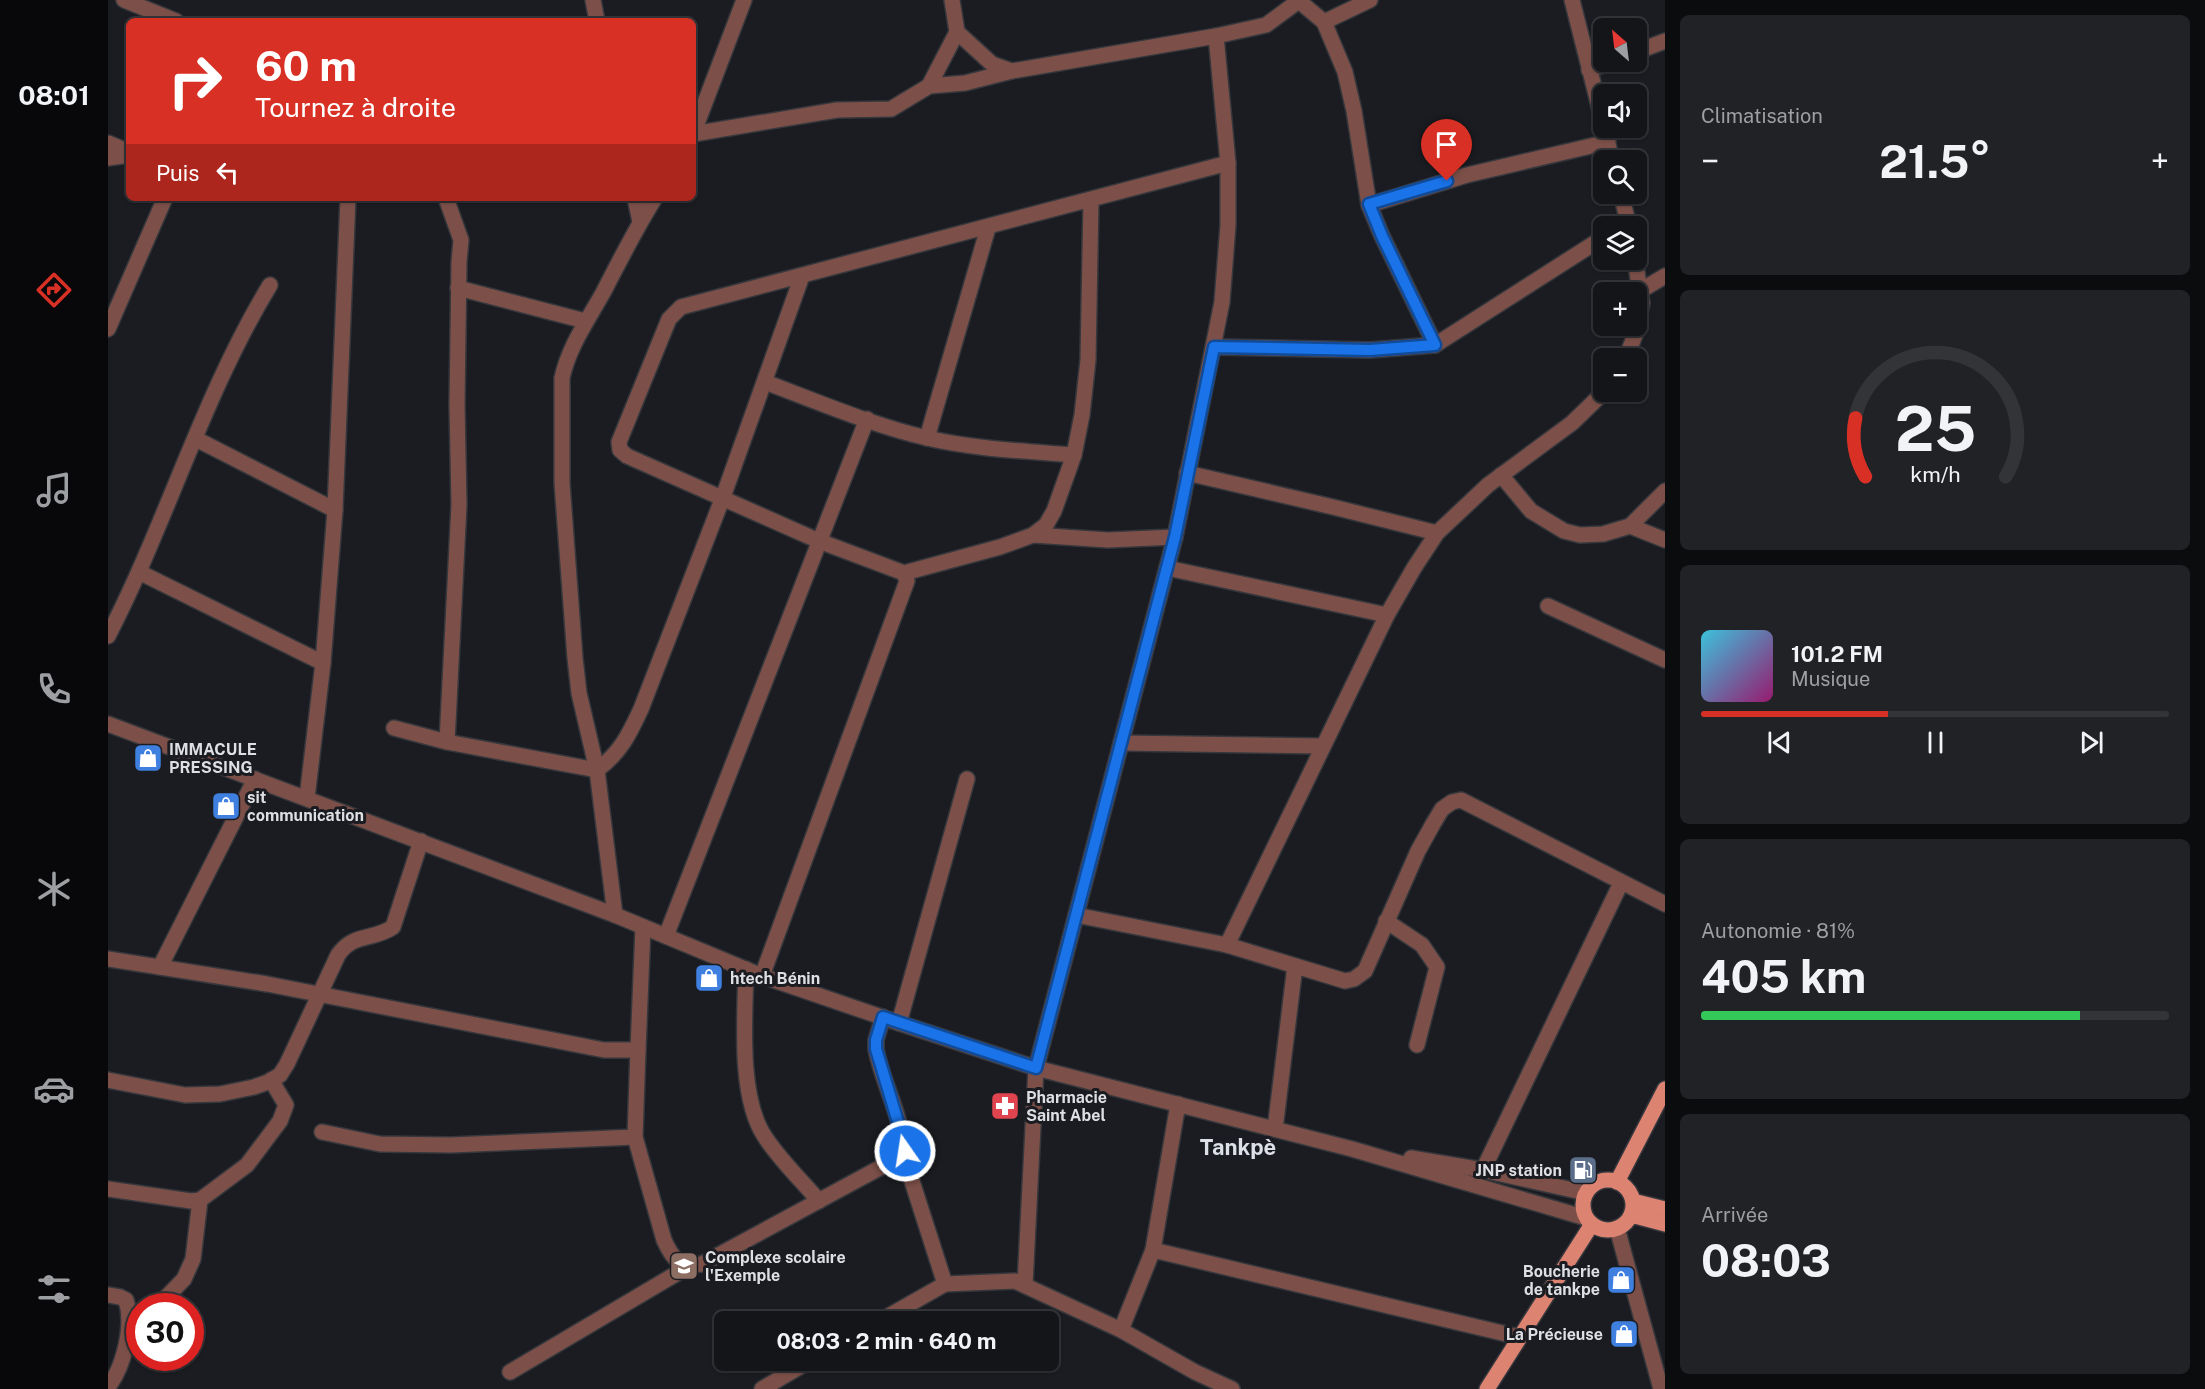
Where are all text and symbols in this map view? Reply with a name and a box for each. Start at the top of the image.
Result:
north arrow [1593,18,1647,72]
map controls [1593,18,1647,402]
text: 60 m [255,41,357,90]
icon: right [156,42,234,120]
text: 08:01 [18,79,90,111]
button: sound [1593,84,1647,138]
text: Tournez à droite [255,91,456,123]
text: Climatisation [1701,104,1823,128]
pin [1421,119,1472,181]
icon: arrive [1430,128,1463,161]
text: 21.5° [1879,135,1991,188]
text: − [1701,142,1719,180]
text: + [2151,142,2169,180]
button: search [1593,150,1647,204]
icon: left [211,156,244,189]
text: Puis [156,160,199,186]
button: layers [1593,216,1647,270]
icon: directions [33,269,75,311]
button: + [1593,282,1647,336]
button: − [1593,348,1647,402]
text: 25 [1894,392,1976,465]
text: km/h [1910,462,1960,487]
icon: music [33,469,75,511]
text: 101.2 FM [1791,641,1883,667]
text: Musique [1791,667,1870,691]
icon: phone [33,668,75,710]
icon: previous [1763,726,1796,759]
icon: pause [1919,726,1952,759]
icon: next [2075,726,2108,759]
place label: IMMACULE PRESSING [169,740,257,777]
shop icon: IMMACULE PRESSING [132,742,164,774]
place label: sit communication [247,788,364,825]
shop icon: sit communication [210,790,242,822]
icon: climate [33,868,75,910]
text: Autonomie · 81% [1701,919,1855,943]
text: 405 km [1701,950,1866,1003]
shop icon: htech Bénin [693,962,725,994]
place label: htech Bénin [730,969,820,988]
icon: car [33,1068,75,1110]
place label: Pharmacie Saint Abel [1026,1088,1107,1125]
pharmacy icon: Pharmacie Saint Abel [989,1090,1021,1122]
position arrow [873,1119,937,1183]
district label: Tankpè [1200,1134,1276,1160]
fuel station icon: JNP station [1567,1154,1599,1186]
place label: JNP station [1476,1161,1562,1180]
text: Arrivée [1701,1203,1768,1227]
text: 08:03 [1701,1234,1831,1287]
place label: Complexe scolaire l'Exemple [705,1248,846,1285]
school or university icon: Complexe scolaire l'Exemple [668,1250,700,1282]
place label: Boucherie de tankpe [1523,1262,1600,1299]
shop icon: Boucherie de tankpe [1605,1264,1637,1296]
icon: filters [33,1268,75,1310]
speed limit sign: 30 [126,1293,204,1371]
shop icon: La Précieuse [1608,1318,1640,1350]
place label: La Précieuse [1506,1325,1603,1344]
text: 08:03 · 2 min · 640 m [777,1328,997,1354]

